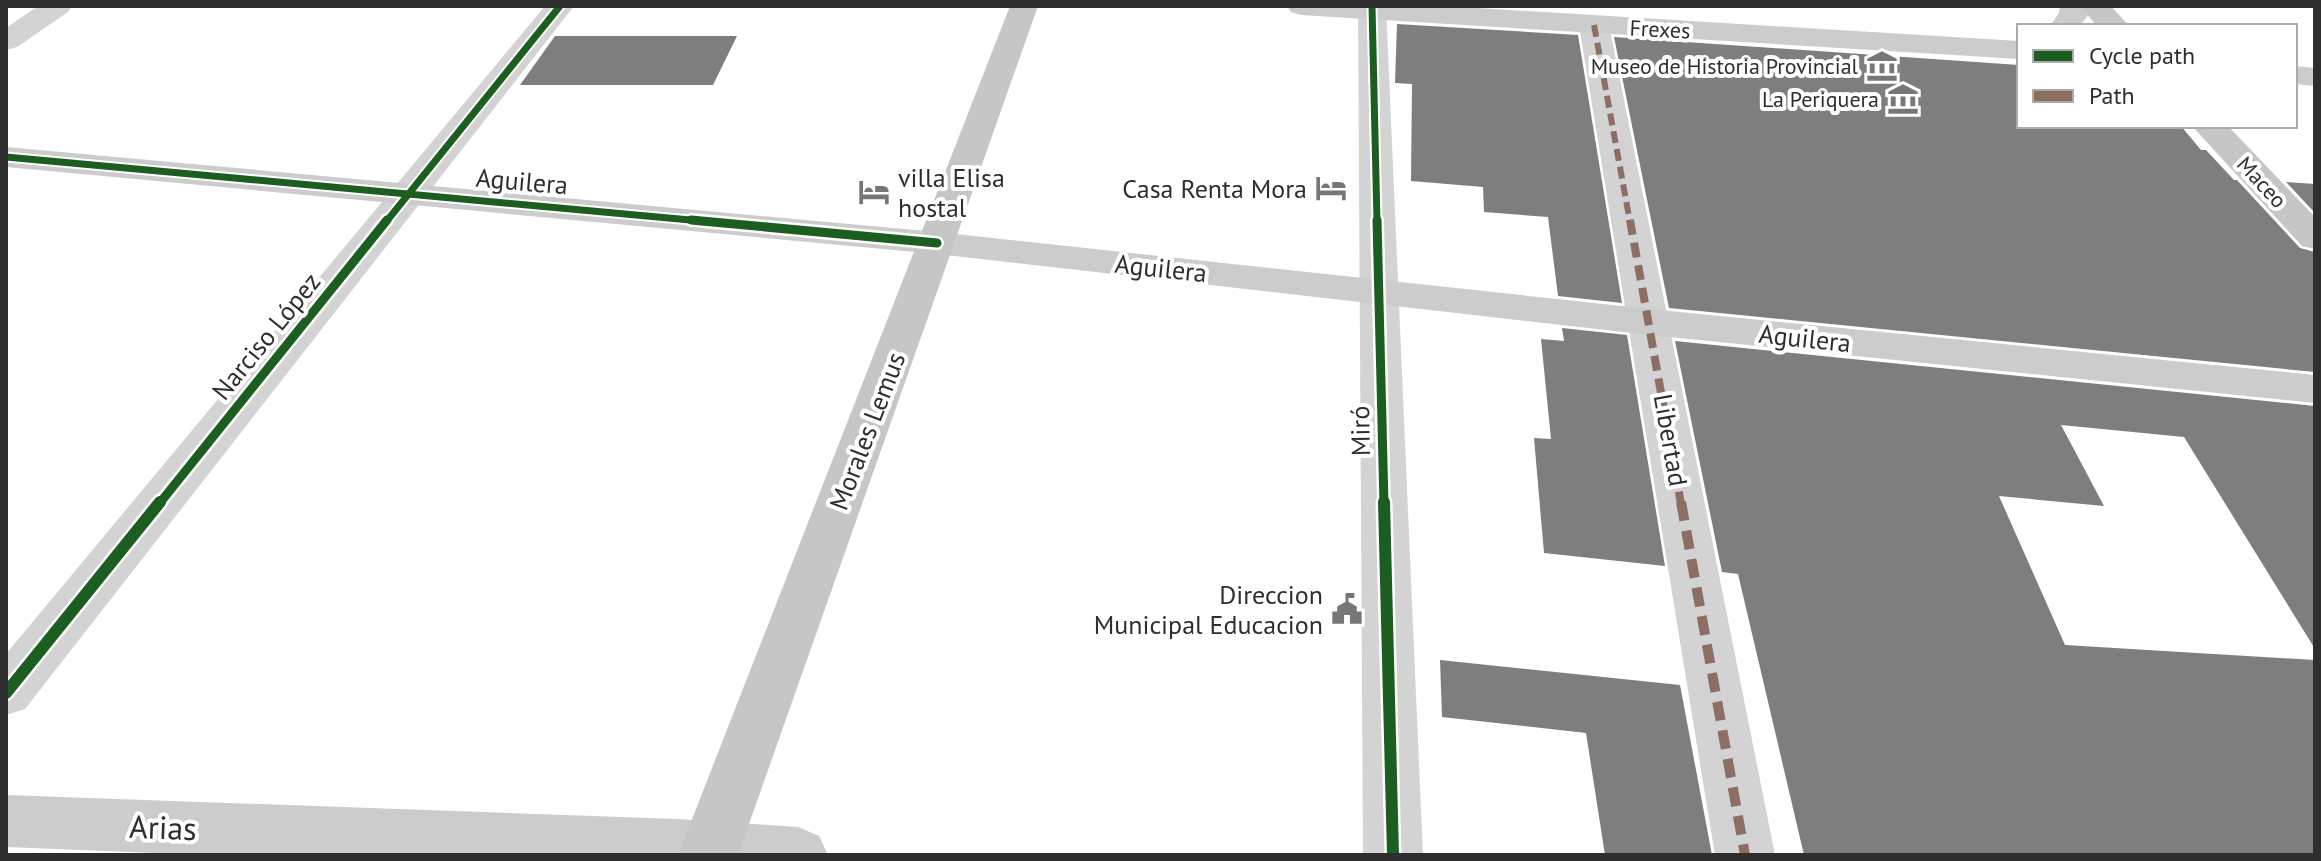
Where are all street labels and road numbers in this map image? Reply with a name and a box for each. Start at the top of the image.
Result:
street label: Frexes [1629,13,1691,45]
street label: Maceo [2231,150,2293,214]
street label: Aguilera [475,161,569,201]
street label: Aguilera [1113,247,1209,289]
street label: Narciso López [205,266,327,406]
street label: Aguilera [1757,317,1853,359]
street label: Morales Lemus [822,348,912,514]
street label: Libertad [1647,391,1695,489]
street label: Miró [1343,406,1377,456]
street label: Arias [129,805,197,849]

